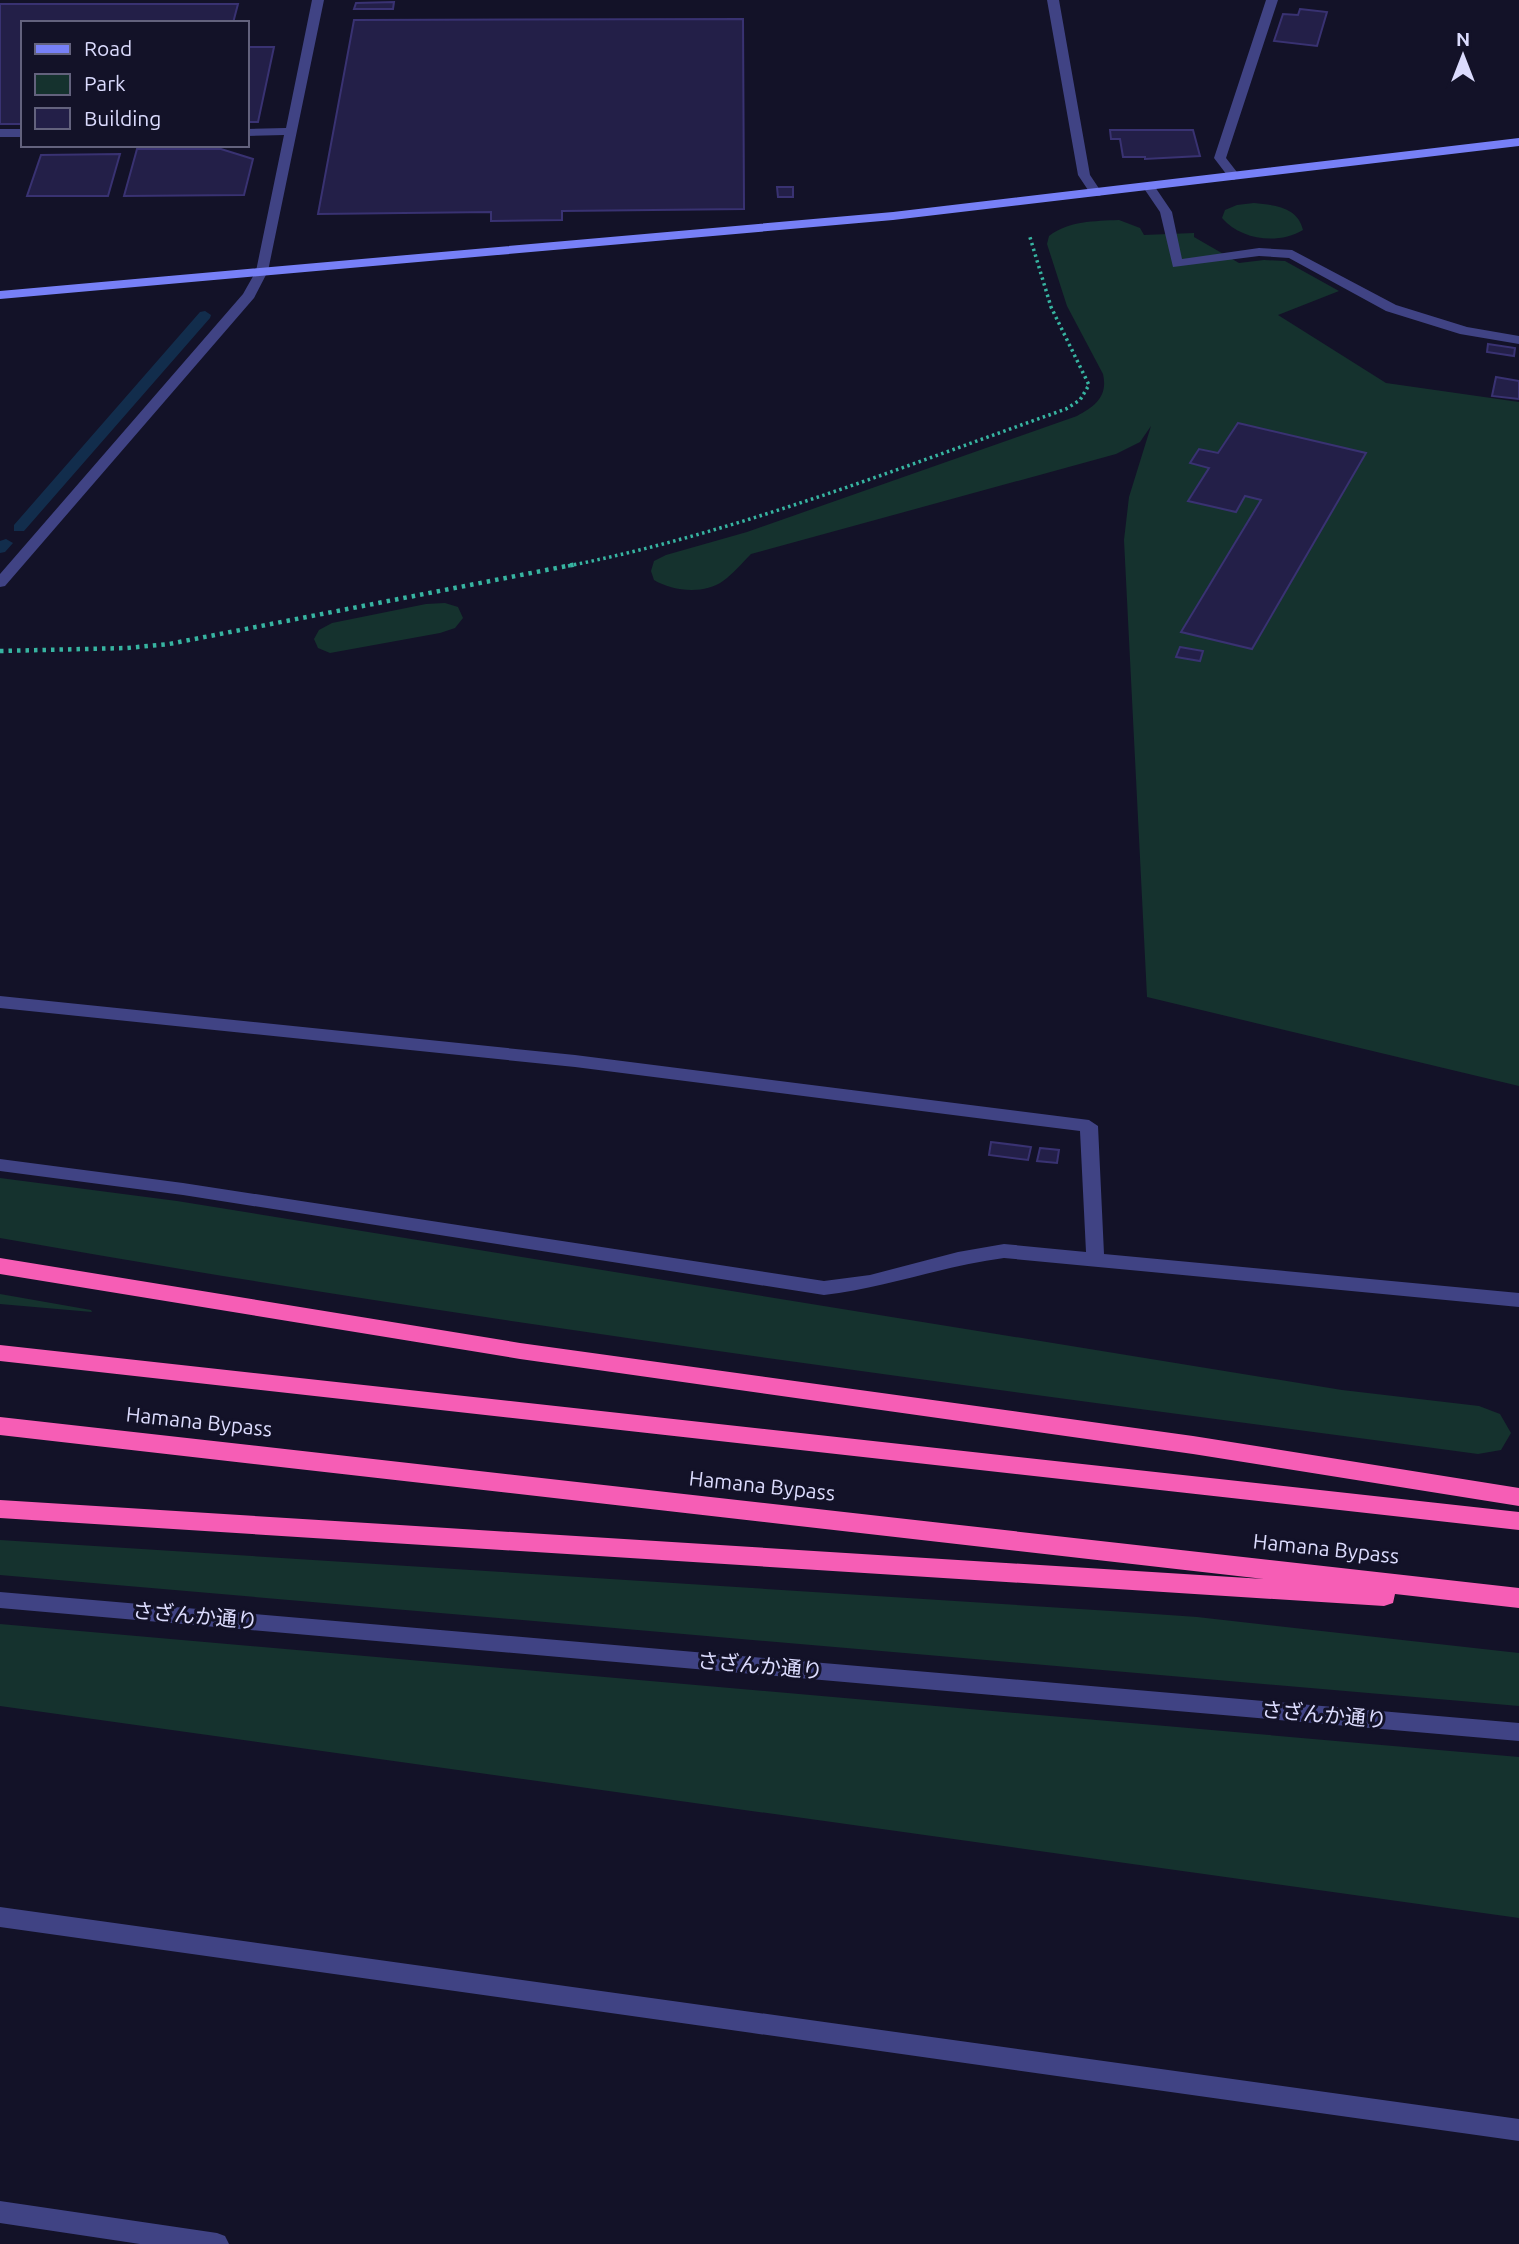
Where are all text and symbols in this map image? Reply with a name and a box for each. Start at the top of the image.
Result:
legend [21,21,248,147]
north arrow [1428,21,1498,91]
text: N [1456,28,1470,50]
text: Road [84,36,132,60]
text: Park [84,71,126,95]
text: Building [84,106,161,130]
street label: Hamana Bypass [125,1401,273,1441]
street label: Hamana Bypass [688,1465,836,1505]
street label: Hamana Bypass [1252,1528,1400,1568]
street label: さざんか通り [131,1598,259,1632]
street label: さざんか通り [696,1648,824,1682]
street label: さざんか通り [1260,1697,1388,1731]

